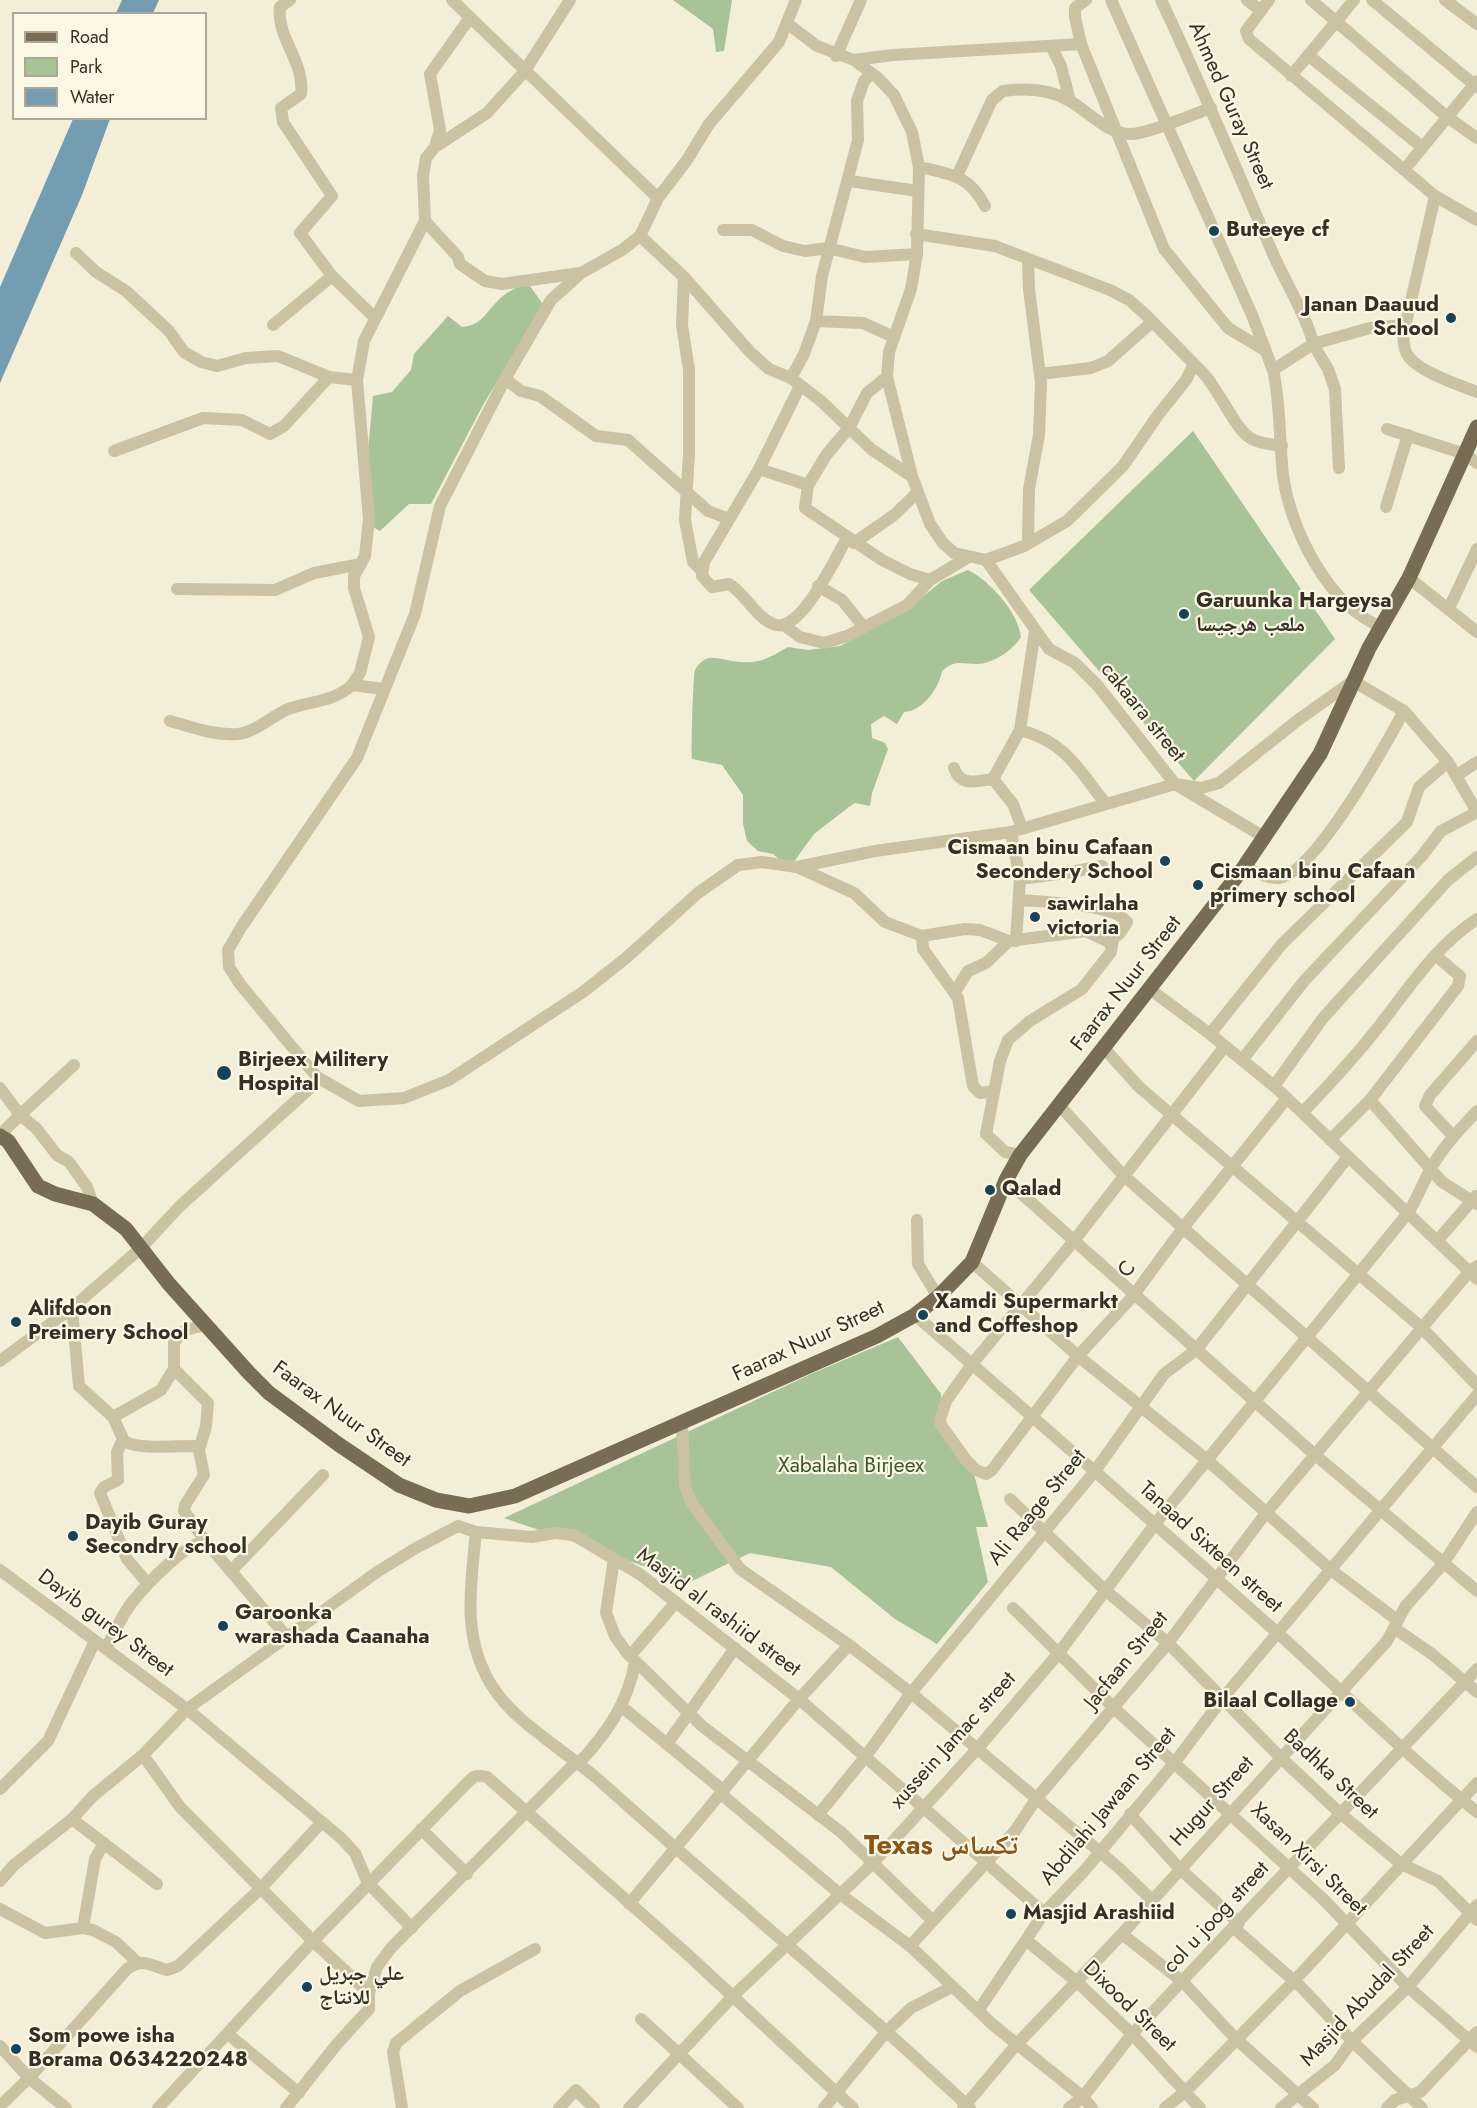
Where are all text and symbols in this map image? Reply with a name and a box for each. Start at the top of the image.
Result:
legend [12,12,207,120]
street label: Ahmed Guray Street [1182,18,1278,194]
text: Road [70,24,109,50]
text: Park [70,54,102,80]
text: Water [70,84,114,110]
place label: Buteeye cf [1226,218,1329,244]
marker: Buteeye cf [1207,224,1221,238]
place label: Janan Daauud School [1304,293,1439,343]
marker: Janan Daauud School [1444,311,1458,325]
place label: Garuunka Hargeysa ملعب هرجيسا [1196,589,1392,639]
marker: Garuunka Hargeysa ملعب هرجيسا [1177,607,1191,621]
street label: cakaara street [1094,658,1190,768]
place label: Cismaan binu Cafaan Secondery School [947,836,1153,886]
marker: Cismaan binu Cafaan Secondery School [1158,854,1172,868]
place label: Cismaan binu Cafaan primery school [1210,860,1416,910]
marker: Cismaan binu Cafaan primery school [1191,878,1205,892]
place label: sawirlaha victoria [1047,892,1138,942]
marker: sawirlaha victoria [1028,910,1042,924]
street label: Faarax Nuur Street [1066,911,1188,1057]
place label: Birjeex Militery Hospital [238,1048,388,1098]
marker: Birjeex Militery Hospital [215,1064,233,1082]
place label: Qalad [1002,1177,1061,1203]
marker: Qalad [983,1183,997,1197]
street label: C [1114,1257,1142,1283]
place label: Xamdi Supermarkt and Coffeshop [935,1290,1118,1340]
street label: Faarax Nuur Street [729,1296,889,1388]
place label: Alifdoon Preimery School [28,1297,188,1347]
marker: Xamdi Supermarkt and Coffeshop [916,1308,930,1322]
marker: Alifdoon Preimery School [9,1315,23,1329]
street label: Faarax Nuur Street [267,1356,415,1474]
street label: Ali Raage Street [984,1445,1092,1571]
park label: Xabalaha Birjeex [778,1454,924,1480]
street label: Tanaad Sixteen street [1133,1477,1287,1619]
place label: Dayib Guray Secondry school [85,1511,247,1561]
marker: Dayib Guray Secondry school [66,1529,80,1543]
street label: Masjid al rashiid street [631,1543,805,1683]
street label: Dayib gurey Street [32,1565,178,1683]
place label: Garoonka warashada Caanaha [235,1601,430,1651]
street label: Jacfaan Street [1080,1607,1174,1715]
marker: Garoonka warashada Caanaha [216,1619,230,1633]
street label: xussein Jamac street [886,1667,1022,1815]
place label: Bilaal Collage [1203,1689,1338,1715]
marker: Bilaal Collage [1343,1695,1357,1709]
street label: Abdilahi Jawaan Street [1036,1723,1182,1891]
street label: Badhka Street [1277,1725,1383,1825]
street label: Hugur Street [1166,1752,1260,1852]
street label: Xasan Xirsi Street [1244,1798,1372,1922]
district label: Texas تكساس [864,1831,1018,1863]
street label: col u joog street [1159,1857,1275,1979]
place label: Masjid Arashiid [1023,1901,1175,1927]
marker: Masjid Arashiid [1004,1907,1018,1921]
street label: Masjid Abudal Street [1296,1920,1440,2072]
street label: Dixood Street [1077,1956,1181,2058]
place label: علي جبريل للانتاج [319,1962,404,2012]
marker: علي جبريل للانتاج [300,1980,314,1994]
place label: Som powe isha Borama 0634220248 [28,2024,248,2074]
marker: Som powe isha Borama 0634220248 [9,2042,23,2056]

